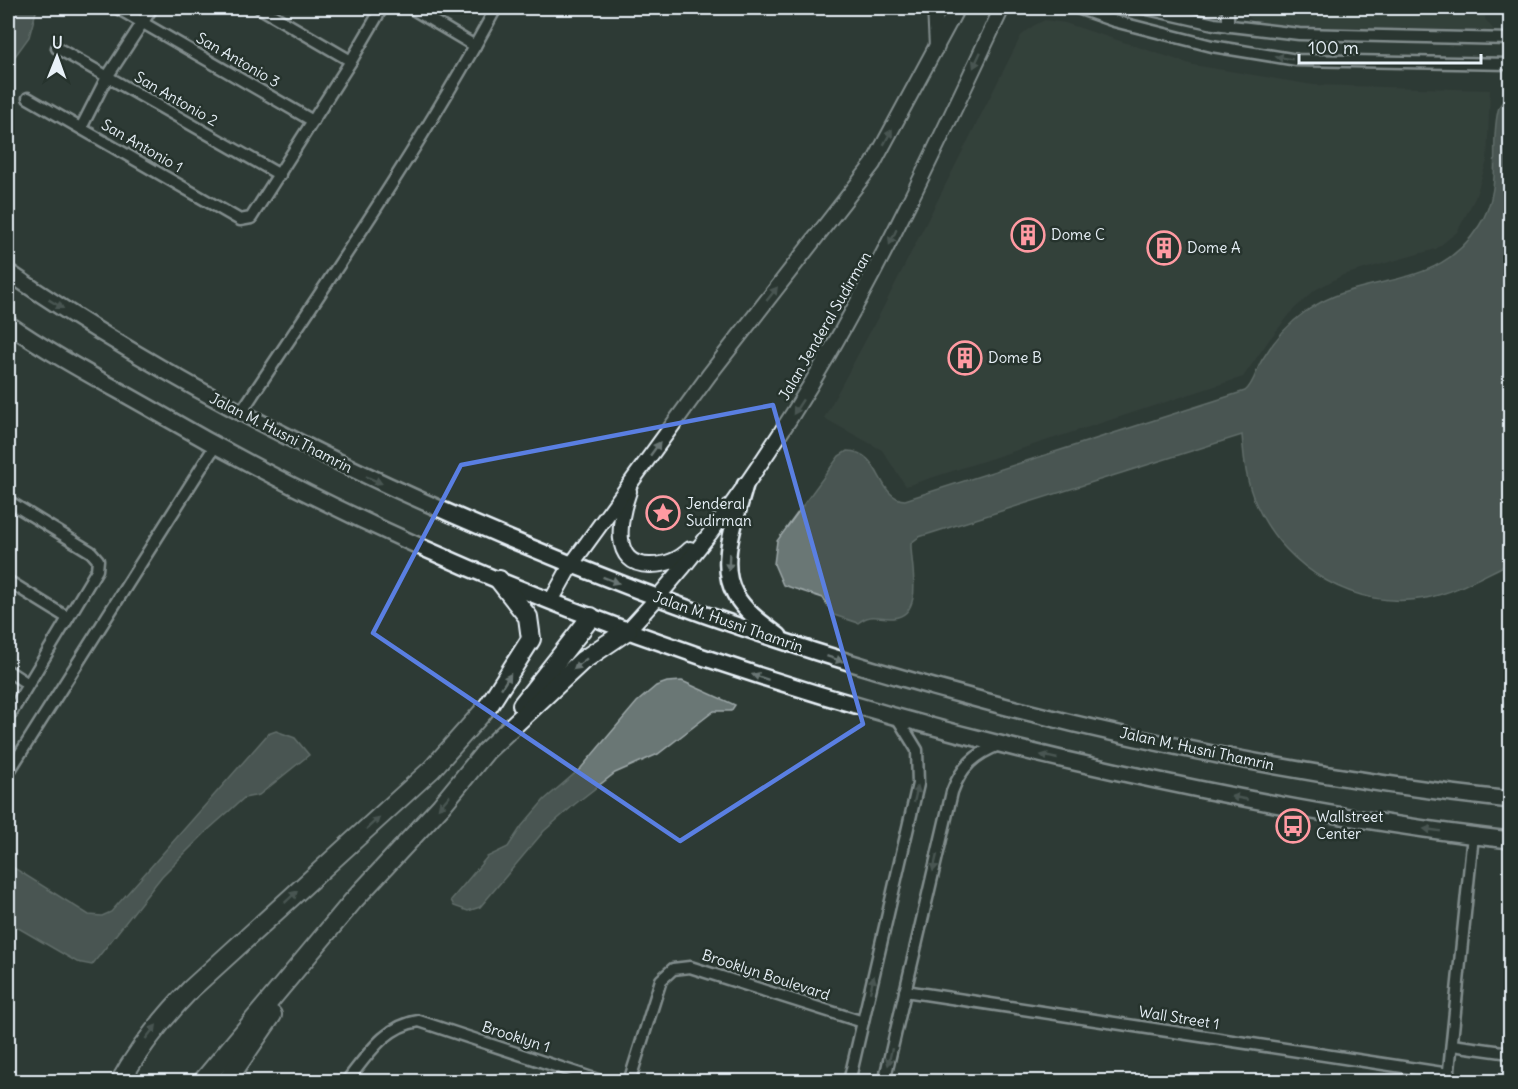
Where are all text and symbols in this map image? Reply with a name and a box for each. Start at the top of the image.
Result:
north arrow [27,27,87,87]
scale bar [1299,27,1480,65]
street label: San Antonio 3 [193,28,283,91]
text: U [52,32,63,52]
text: 100 m [1308,36,1359,59]
one-way arrow [972,52,981,69]
one-way arrow [1275,53,1294,62]
street label: San Antonio 2 [131,67,221,130]
street label: San Antonio 1 [98,115,186,177]
one-way arrow [883,128,893,145]
building icon: Dome C [1010,217,1046,253]
place label: Dome C [1051,225,1105,244]
one-way arrow [889,228,898,245]
building icon: Dome A [1146,230,1182,266]
place label: Dome A [1187,238,1241,257]
street label: Jalan Jenderal Sudirman [774,248,875,404]
one-way arrow [766,286,778,301]
one-way arrow [48,299,64,310]
building icon: Dome B [947,340,983,376]
place label: Dome B [988,348,1042,367]
street label: Jalan M. Husni Thamrin [207,388,356,477]
one-way arrow [792,398,804,414]
one-way arrow [649,442,661,458]
one-way arrow [365,475,382,484]
place label: Jenderal Sudirman [686,494,752,530]
place icon: Jenderal Sudirman [645,495,681,531]
one-way arrow [724,553,733,572]
one-way arrow [603,576,621,586]
street label: Jalan M. Husni Thamrin [651,587,806,656]
one-way arrow [826,655,844,664]
one-way arrow [572,657,588,670]
one-way arrow [751,671,769,681]
one-way arrow [500,673,511,689]
street label: Jalan M. Husni Thamrin [1118,723,1276,774]
one-way arrow [1039,751,1058,761]
one-way arrow [911,784,921,803]
one-way arrow [1230,793,1249,802]
one-way arrow [438,794,451,809]
place label: Wallstreet Center [1316,807,1383,843]
bus stop icon: Wallstreet Center [1275,808,1311,844]
one-way arrow [365,817,380,830]
one-way arrow [1422,826,1441,835]
one-way arrow [930,853,940,872]
one-way arrow [284,890,299,904]
street label: Brooklyn Boulevard [700,945,833,1004]
one-way arrow [867,974,877,993]
street label: Wall Street 1 [1137,1002,1221,1033]
street label: Brooklyn 1 [480,1017,553,1056]
one-way arrow [145,1025,157,1040]
one-way arrow [885,1047,894,1066]

